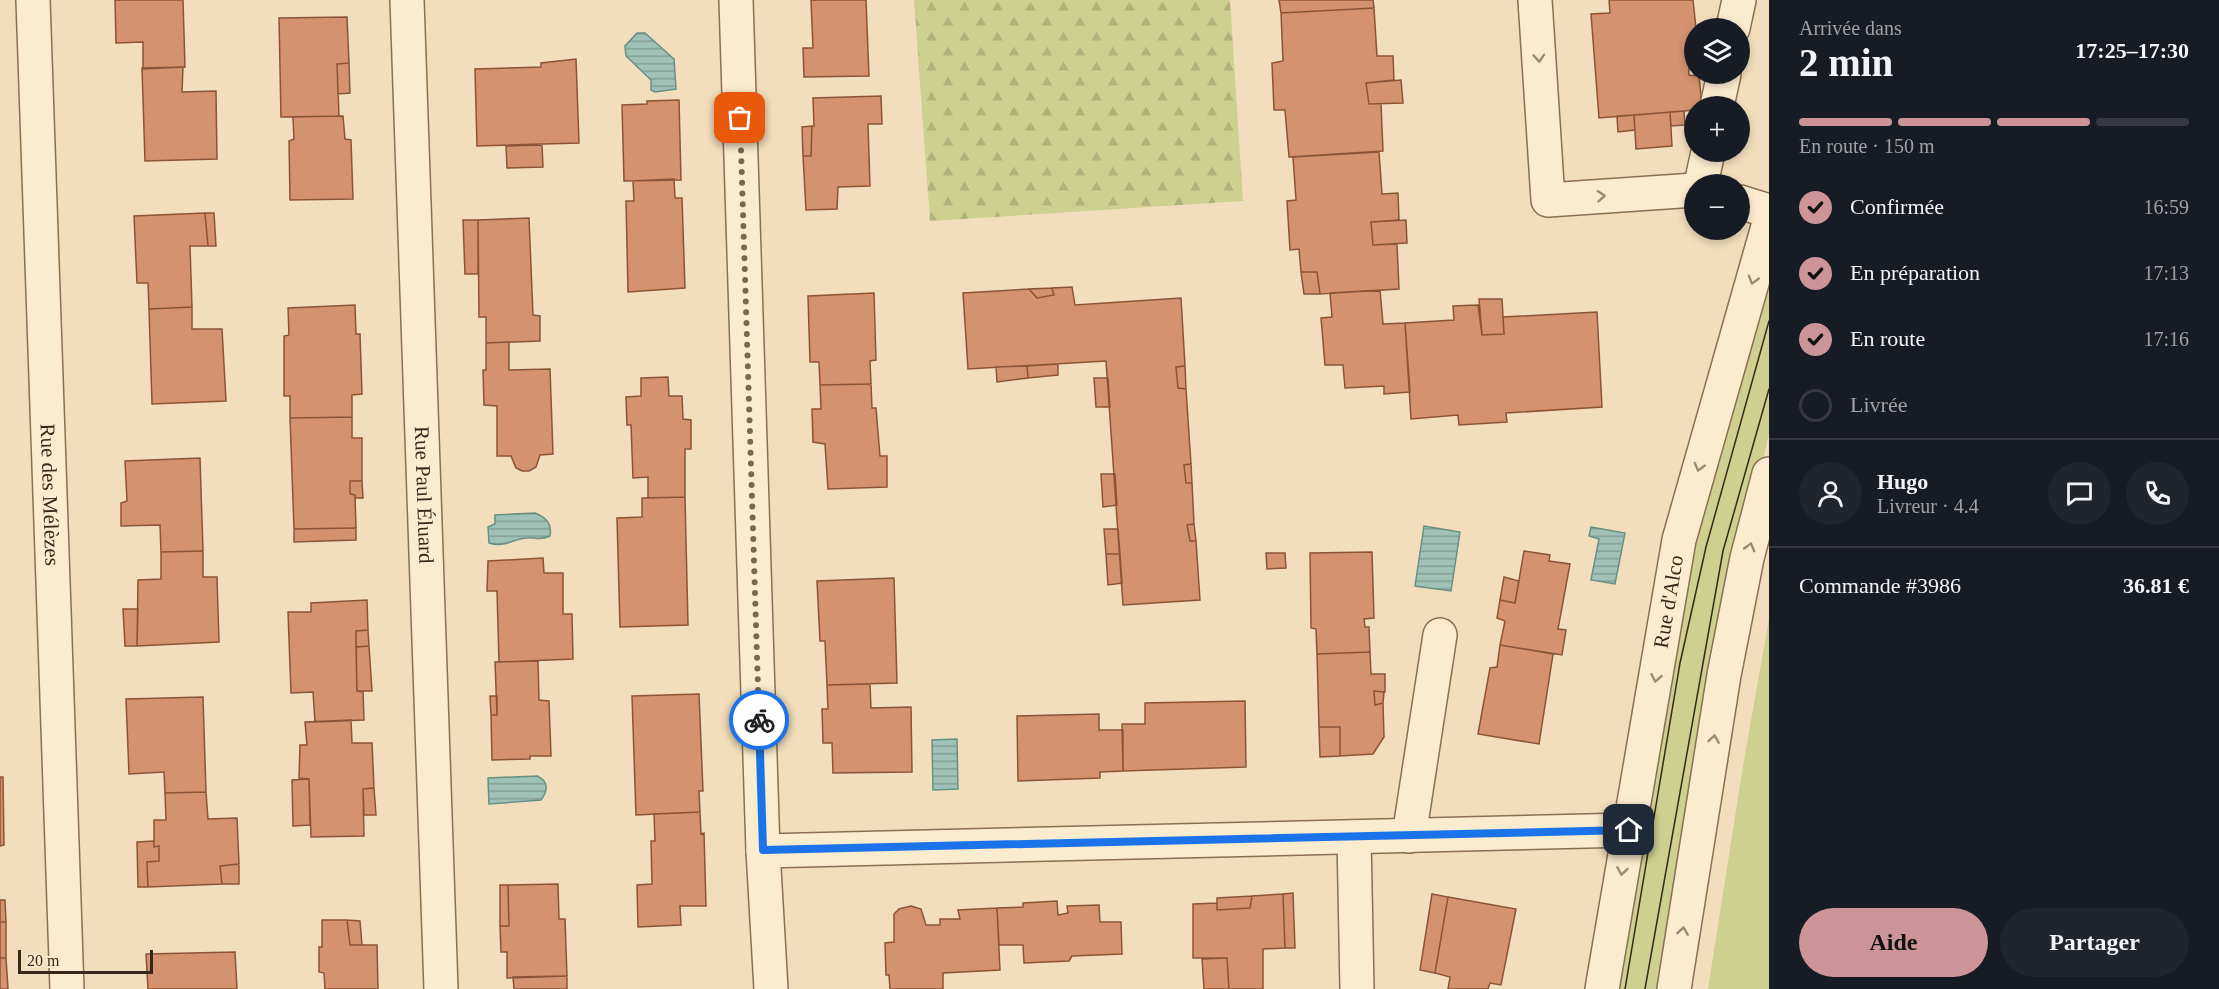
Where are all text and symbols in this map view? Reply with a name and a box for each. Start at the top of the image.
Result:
text: Arrivée dans [1799,17,1902,39]
map controls [1684,18,1750,240]
button: layers [1684,18,1750,84]
text: 17:25–17:30 [2075,38,2189,63]
text: 2 min [1799,41,1893,84]
one-way arrow [1532,54,1545,63]
pin [714,92,765,143]
button: + [1684,96,1750,162]
icon: bag [723,101,756,134]
text: En route · 150 m [1799,135,1935,157]
button: − [1684,174,1750,240]
one-way arrow [1597,190,1606,203]
icon: check [1799,191,1832,224]
text: Confirmée [1850,194,1944,219]
text: 16:59 [2143,196,2189,218]
icon: check [1799,257,1832,290]
text: En préparation [1850,260,1980,285]
text: 17:13 [2143,262,2189,284]
one-way arrow [1748,274,1760,285]
icon: check [1799,323,1832,356]
text: En route [1850,326,1925,351]
text: 17:16 [2143,328,2189,350]
text: Livrée [1850,392,1907,417]
street label: Rue des Mélèzes [36,423,64,566]
street label: Rue Paul Éluard [410,425,438,564]
one-way arrow [1694,461,1706,472]
button: person [1799,462,1862,525]
button: chat [2048,462,2111,525]
button: phone [2126,462,2189,525]
text: Hugo [1877,469,1928,494]
text: Livreur · 4.4 [1877,495,1979,517]
one-way arrow [1742,542,1755,552]
street label: Rue d'Alco [1649,553,1688,650]
text: Commande #3986 [1799,573,1961,598]
text: 36.81 € [2123,573,2189,598]
one-way arrow [1650,674,1662,683]
courier [729,690,789,750]
icon: bike [743,704,776,737]
one-way arrow [1707,734,1720,744]
pin [1603,804,1654,855]
icon: home [1612,813,1645,846]
one-way arrow [1617,866,1629,875]
button: Aide [1799,908,1988,977]
button: Partager [2000,908,2189,977]
one-way arrow [1676,927,1689,937]
scale bar [18,947,153,974]
text: 20 m [27,952,59,969]

